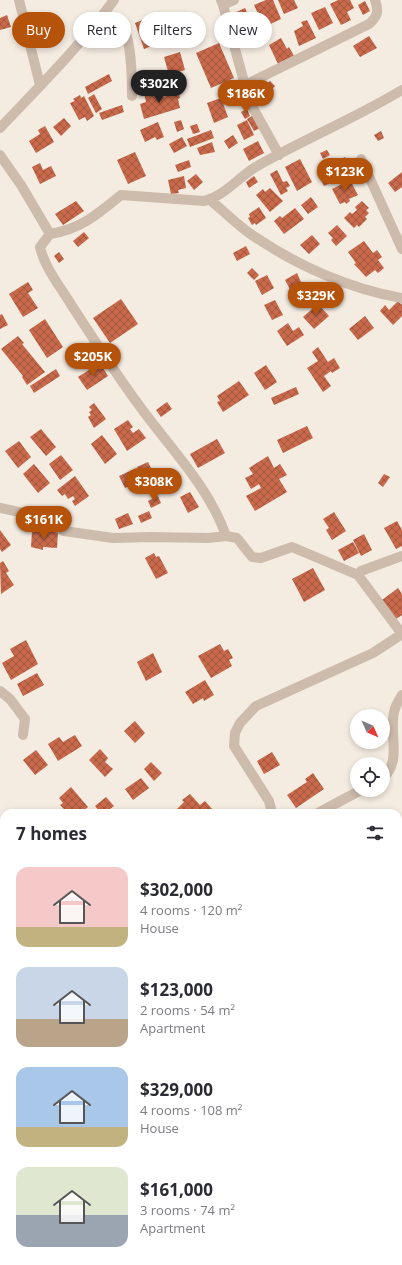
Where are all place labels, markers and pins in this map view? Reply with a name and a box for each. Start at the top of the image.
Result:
pin: $302K [131,70,187,104]
pin: $186K [218,80,274,114]
pin: $123K [317,158,373,192]
pin: $329K [288,282,344,316]
pin: $205K [65,343,121,377]
pin: $308K [126,468,182,502]
pin: $161K [16,506,72,540]

